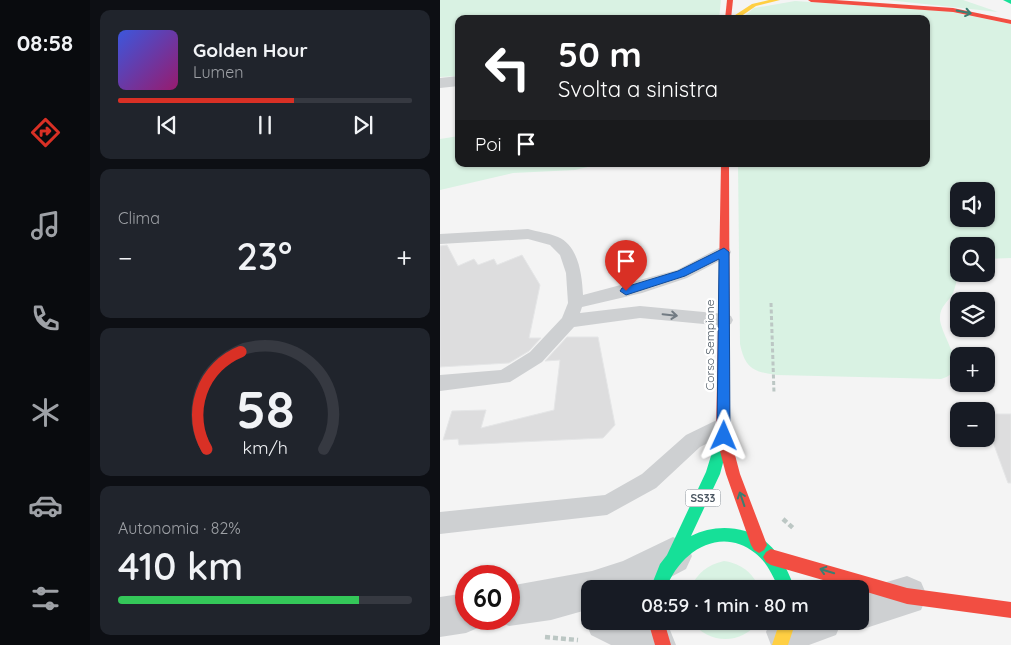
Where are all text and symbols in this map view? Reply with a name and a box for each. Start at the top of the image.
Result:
one-way arrow [956,8,972,17]
text: 08:58 [17,29,73,57]
text: 50 m [558,32,642,76]
icon: left [475,35,540,100]
text: Golden Hour [193,38,308,62]
text: Lumen [193,62,244,82]
text: Svolta a sinistra [558,75,718,103]
icon: previous [153,111,181,139]
icon: pause [251,111,279,139]
icon: next [349,111,377,139]
icon: directions [28,115,63,150]
icon: arrive [512,130,540,158]
text: Poi [475,132,502,156]
map controls [950,182,995,447]
button: sound [950,182,995,227]
icon: music [28,208,63,243]
text: Clima [118,208,160,228]
text: 23° [236,232,292,280]
button: search [950,237,995,282]
text: − [118,240,133,275]
text: + [396,240,412,275]
pin [605,240,647,291]
icon: arrive [612,247,640,275]
button: layers [950,292,995,337]
street label: Corso Sempione [702,299,717,391]
icon: phone [28,301,63,336]
one-way arrow [662,310,678,320]
button: + [950,347,995,392]
text: 58 [236,376,294,441]
icon: climate [28,395,63,430]
button: − [950,402,995,447]
position arrow [697,409,749,461]
text: km/h [242,436,288,458]
icon: car [28,488,63,523]
road number: SS33 [686,489,720,506]
one-way arrow [737,492,746,507]
text: Autonomia · 82% [118,518,241,538]
text: 410 km [118,542,243,590]
speed limit sign: 60 [455,565,520,630]
one-way arrow [819,566,835,576]
icon: filters [28,581,63,616]
text: 08:59 · 1 min · 80 m [641,593,809,617]

